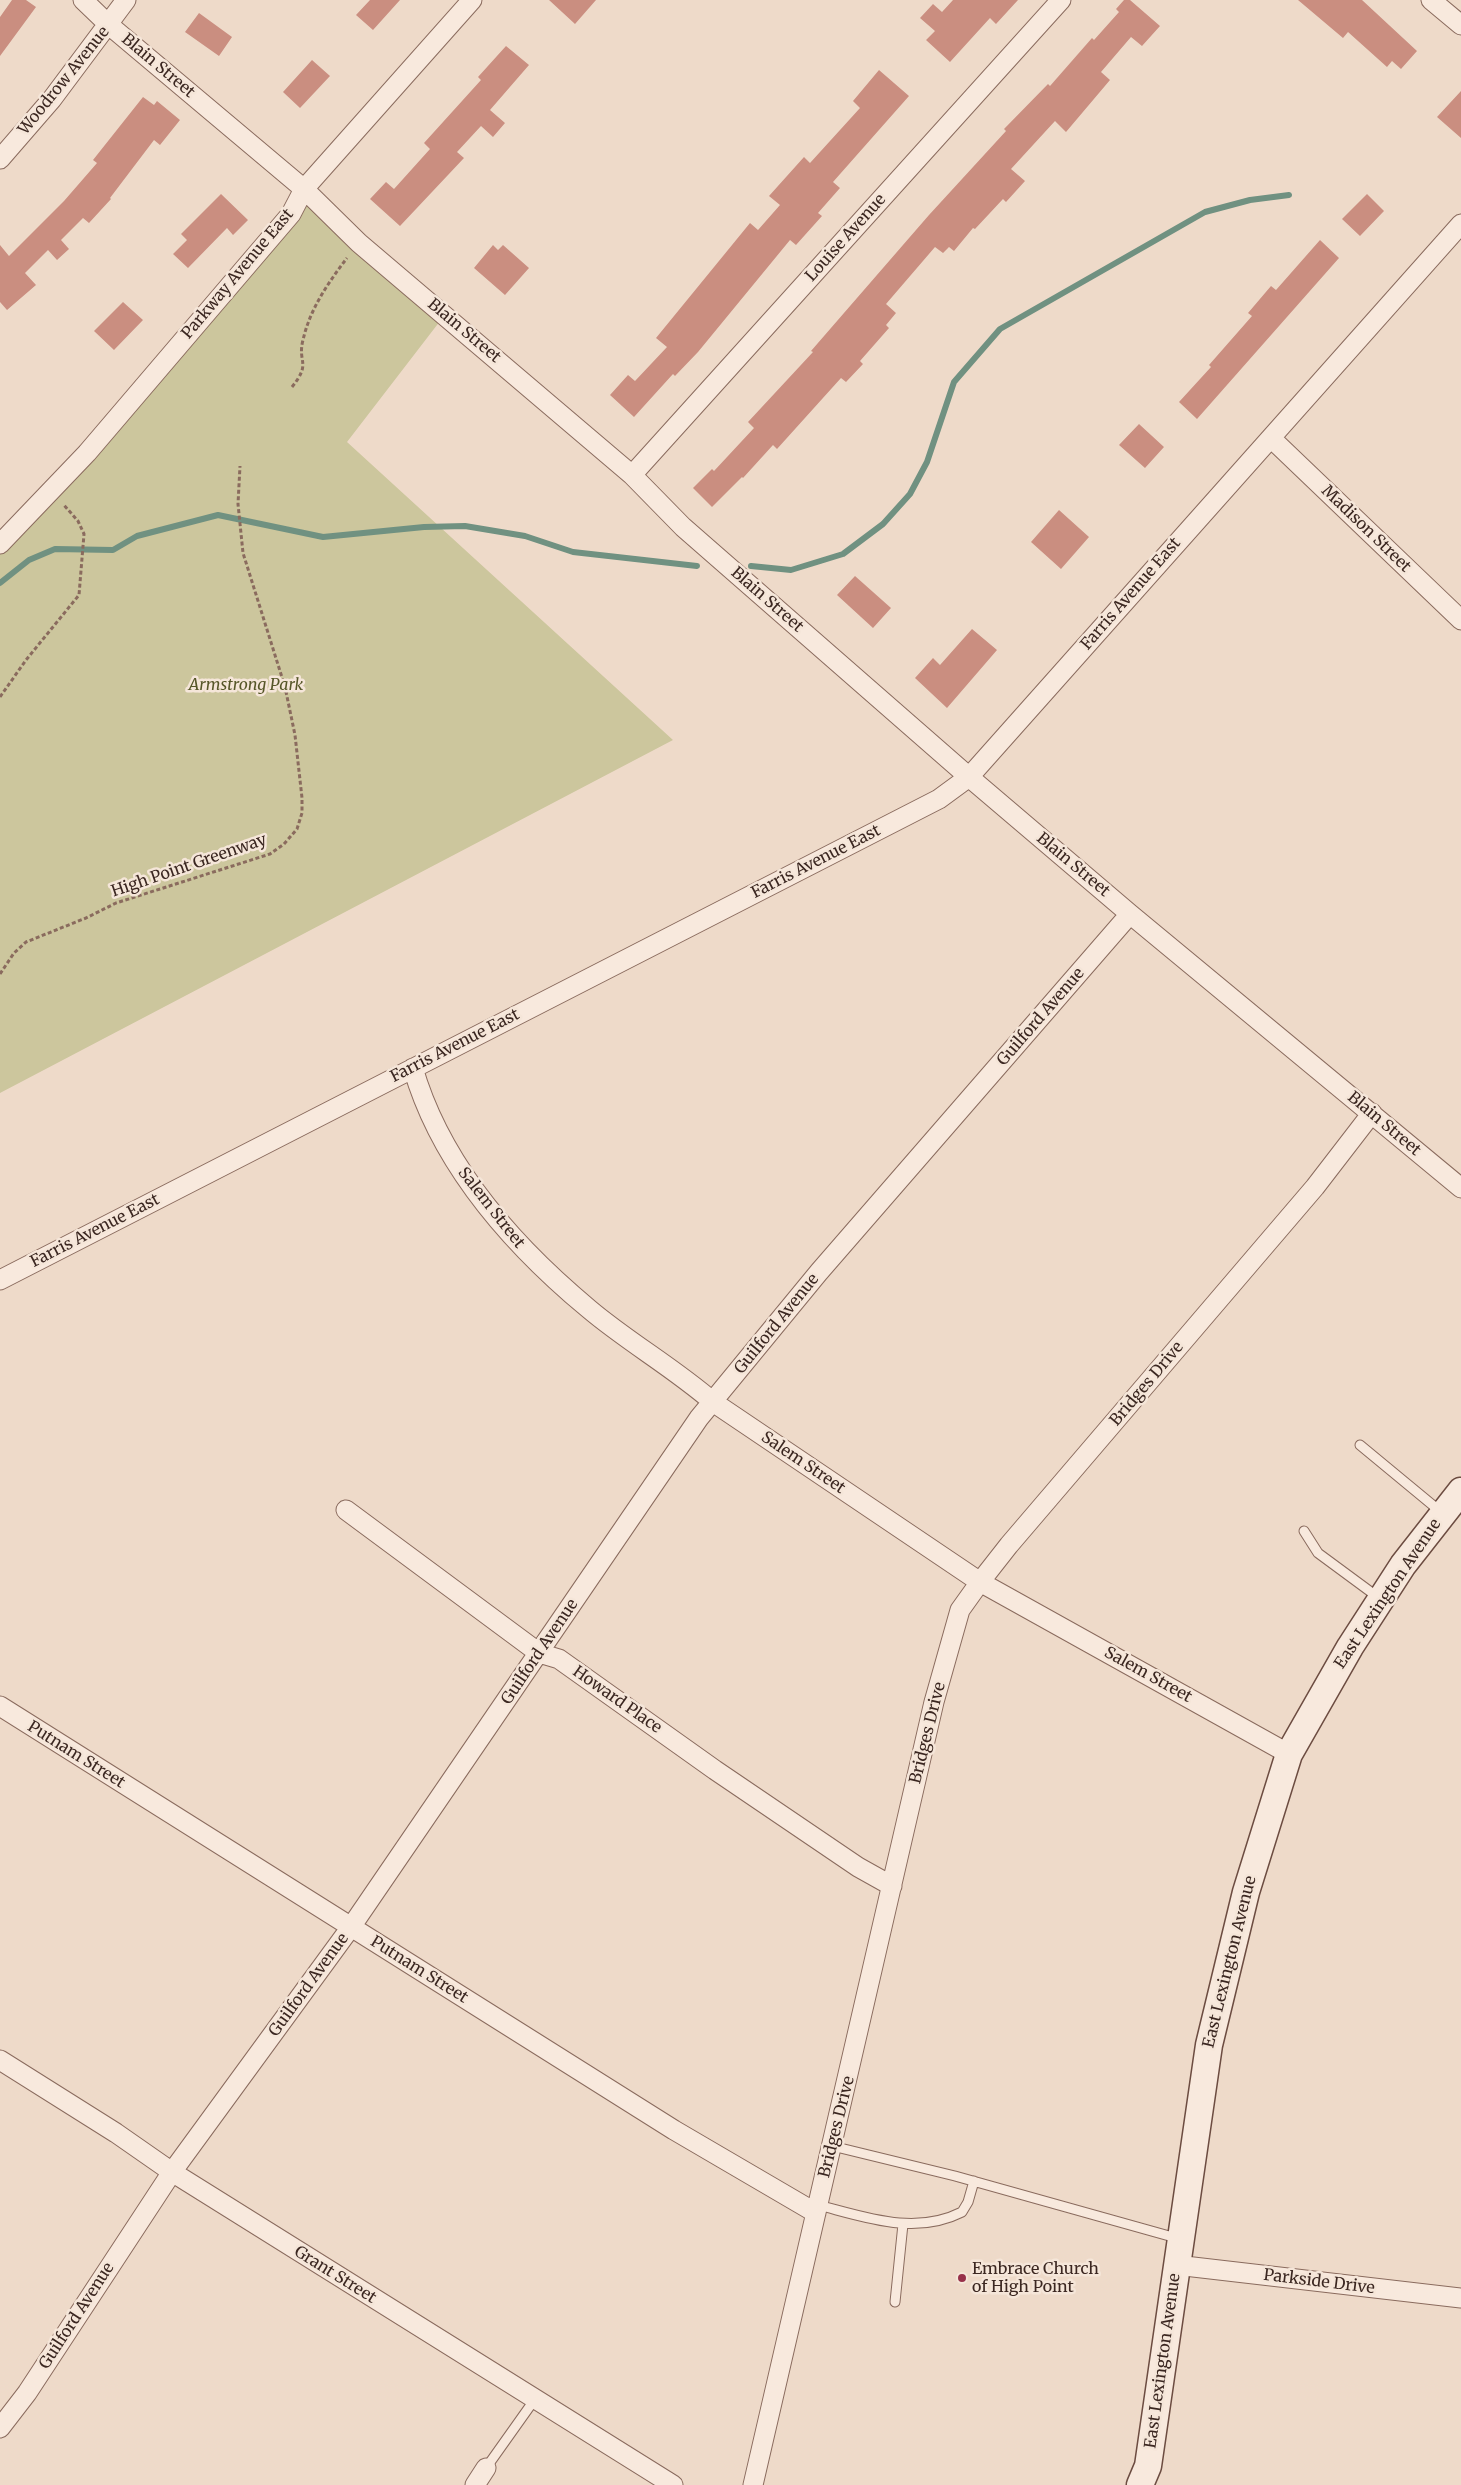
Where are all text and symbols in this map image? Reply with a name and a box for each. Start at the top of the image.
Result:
street label: Woodrow Avenue [14,23,114,139]
street label: Blain Street [118,30,198,102]
street label: Louise Avenue [802,190,890,286]
street label: Parkway Avenue East [178,205,298,343]
street label: Blain Street [424,295,504,367]
street label: Madison Street [1317,482,1415,576]
street label: Farris Avenue East [1077,534,1185,654]
street label: Blain Street [727,563,807,637]
park label: Armstrong Park [189,675,303,695]
street label: Farris Avenue East [748,821,884,903]
street label: Blain Street [1033,829,1113,901]
street label: High Point Greenway [109,830,269,902]
street label: Guilford Avenue [993,964,1089,1070]
street label: Farris Avenue East [387,1005,523,1087]
street label: Blain Street [1344,1088,1424,1160]
street label: Salem Street [454,1164,528,1252]
street label: Farris Avenue East [27,1190,163,1272]
street label: Guilford Avenue [731,1270,823,1378]
street label: Bridges Drive [1106,1338,1188,1430]
street label: Salem Street [757,1428,849,1498]
street label: East Lexington Avenue [1331,1515,1445,1673]
street label: Guilford Avenue [498,1596,582,1708]
street label: Salem Street [1101,1643,1195,1707]
street label: Howard Place [569,1662,665,1738]
street label: Bridges Drive [906,1680,950,1786]
street label: Putnam Street [24,1717,128,1793]
street label: East Lexington Avenue [1199,1874,1261,2050]
street label: Guilford Avenue [265,1930,353,2040]
street label: Putnam Street [367,1932,471,2008]
street label: Bridges Drive [815,2074,859,2180]
street label: Grant Street [290,2242,380,2308]
street label: Guilford Avenue [35,2259,119,2373]
place label: Embrace Church of High Point [972,2259,1099,2297]
street label: Parkside Drive [1262,2266,1376,2298]
marker: Embrace Church of High Point [956,2272,968,2284]
street label: East Lexington Avenue [1141,2272,1185,2450]

